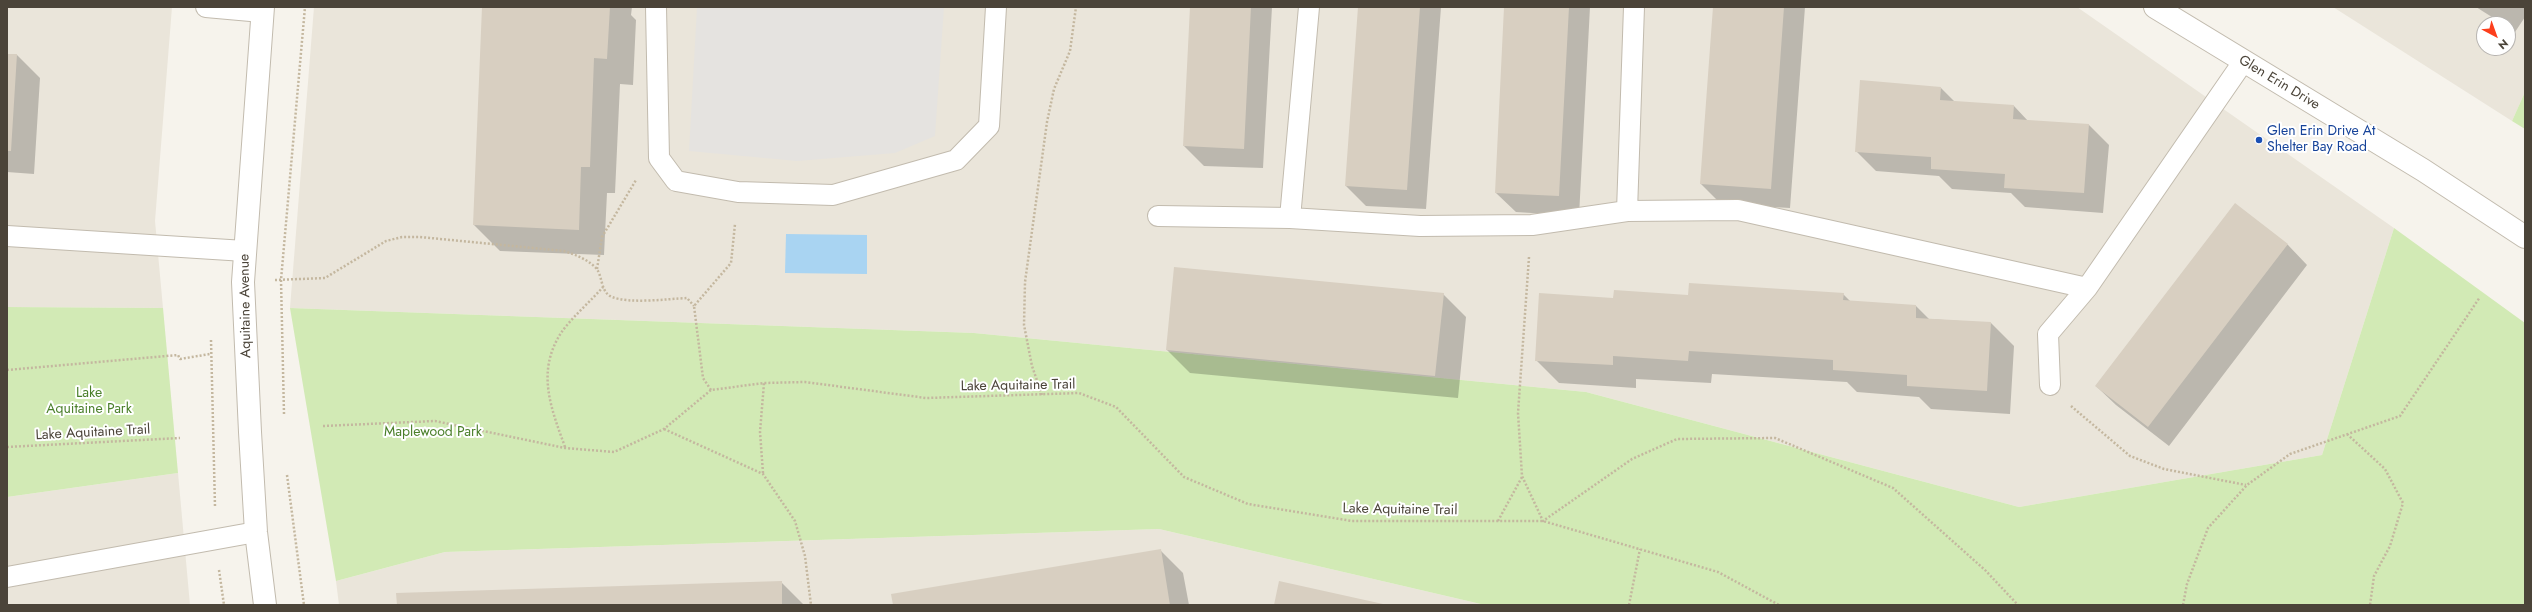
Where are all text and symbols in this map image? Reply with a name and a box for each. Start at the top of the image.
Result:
north arrow [2476,16,2516,56]
text: N [2495,35,2512,53]
street label: Glen Erin Drive [2235,52,2323,114]
place label: Glen Erin Drive At Shelter Bay Road [2267,124,2375,156]
marker: Glen Erin Drive At Shelter Bay Road [2254,135,2264,145]
street label: Aquitaine Avenue [237,254,255,358]
street label: Lake Aquitaine Trail [960,377,1076,395]
park label: Lake Aquitaine Park [46,386,132,418]
street label: Lake Aquitaine Trail [35,422,151,444]
park label: Maplewood Park [384,425,482,441]
street label: Lake Aquitaine Trail [1342,501,1458,519]

